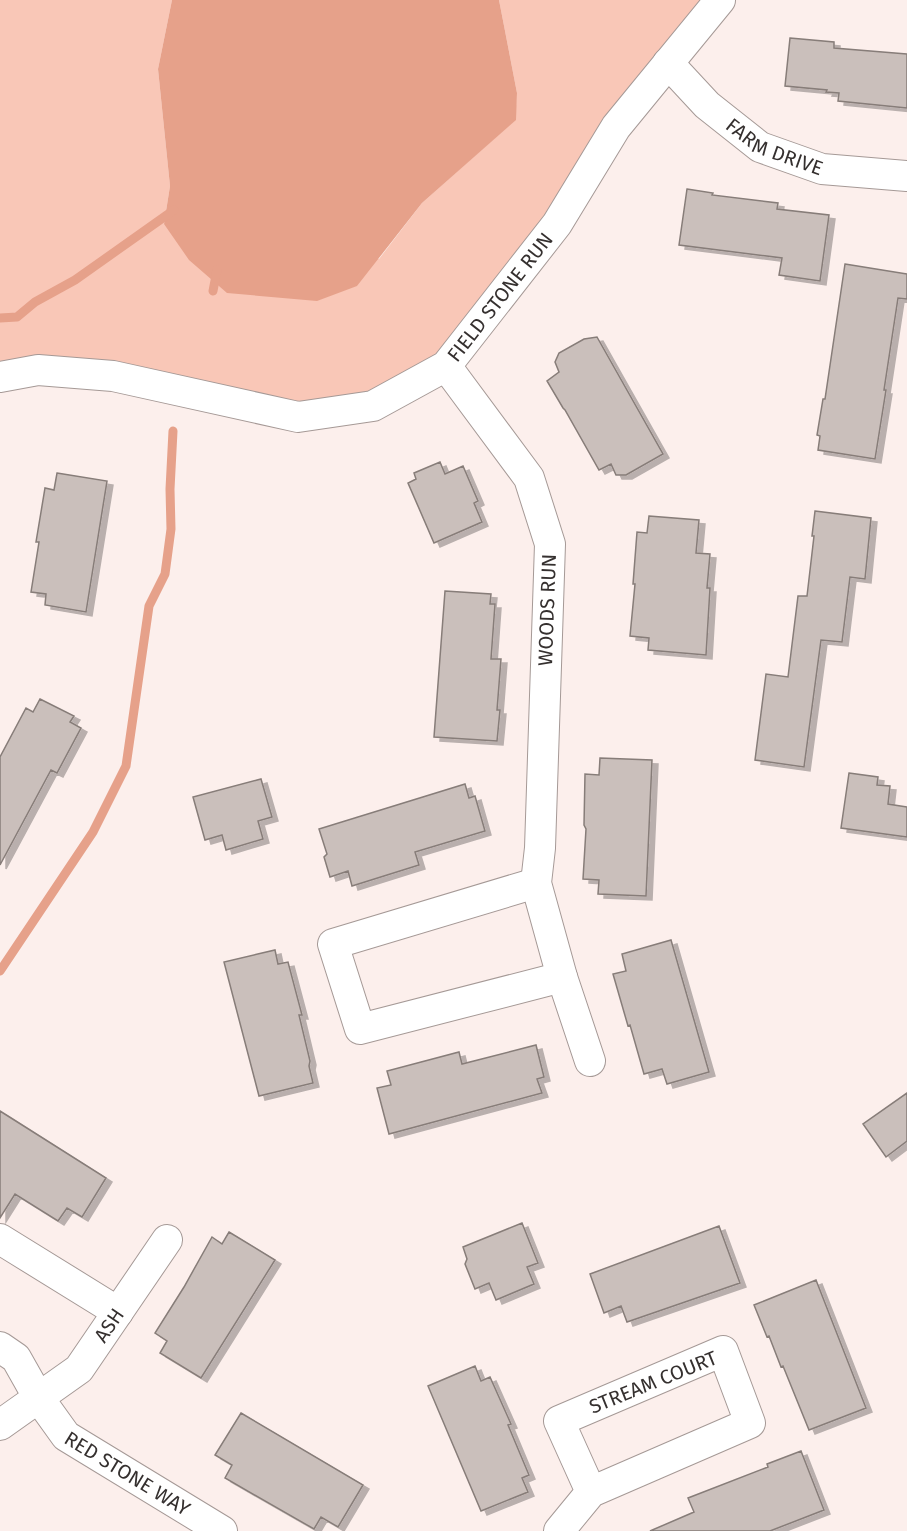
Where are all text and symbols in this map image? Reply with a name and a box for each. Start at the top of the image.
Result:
street label: FARM DRIVE [721,113,826,180]
street label: FIELD STONE RUN [442,228,558,366]
street label: WOODS RUN [533,554,561,666]
street label: ASH [89,1303,129,1347]
street label: STREAM COURT [586,1345,721,1419]
street label: RED STONE WAY [60,1426,194,1521]

